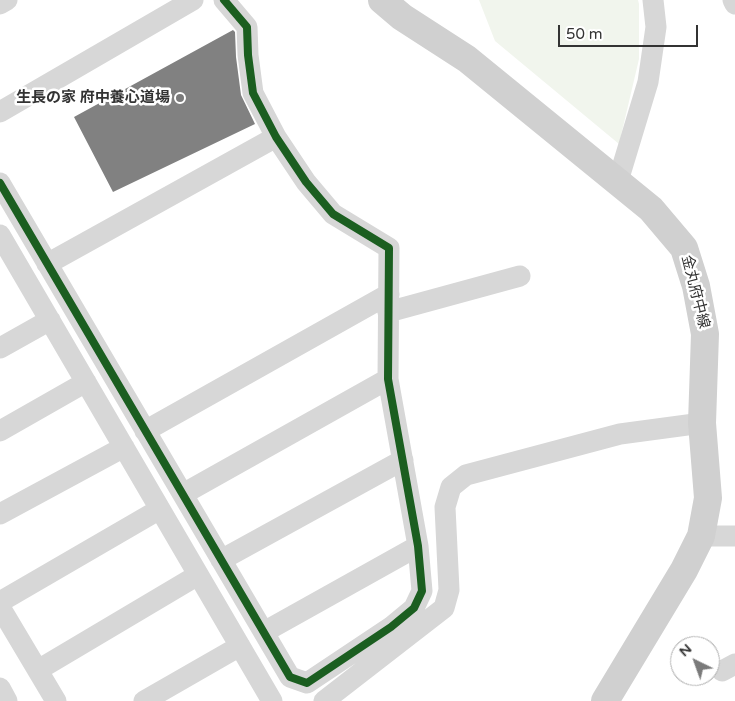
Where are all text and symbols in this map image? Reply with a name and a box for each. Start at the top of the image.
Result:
scale bar [560,15,700,47]
text: 50 m [566,25,603,43]
place label: 生長の家 府中養心道場 [16,89,170,107]
marker: 生長の家 府中養心道場 [174,92,186,104]
street label: 金丸府中線 [677,253,713,331]
north arrow [670,636,720,686]
text: N [675,640,695,660]

